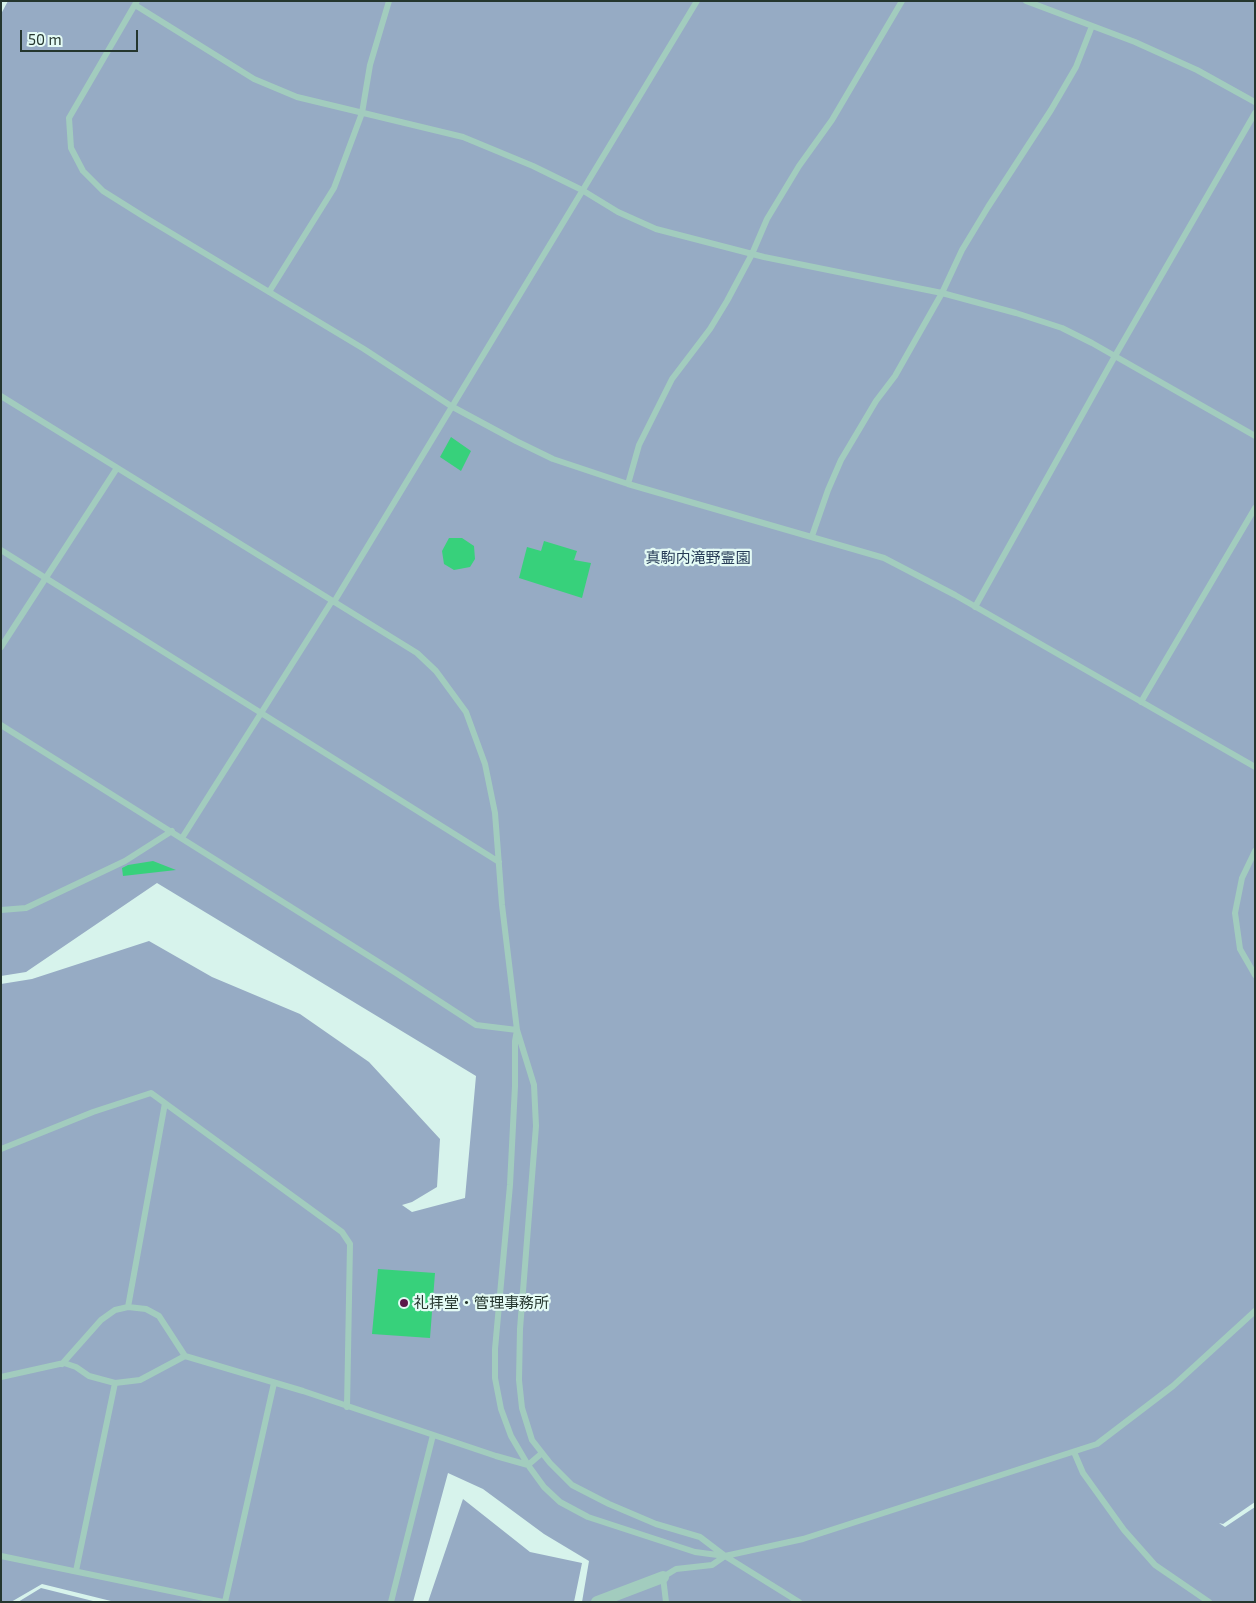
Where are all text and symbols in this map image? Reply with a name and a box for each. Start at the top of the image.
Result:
scale bar [22,20,140,52]
text: 50 m [28,30,62,48]
park label: 真駒内滝野霊園 [646,549,750,567]
place label: 礼拝堂・管理事務所 [414,1294,549,1312]
marker: 礼拝堂・管理事務所 [398,1297,410,1309]

